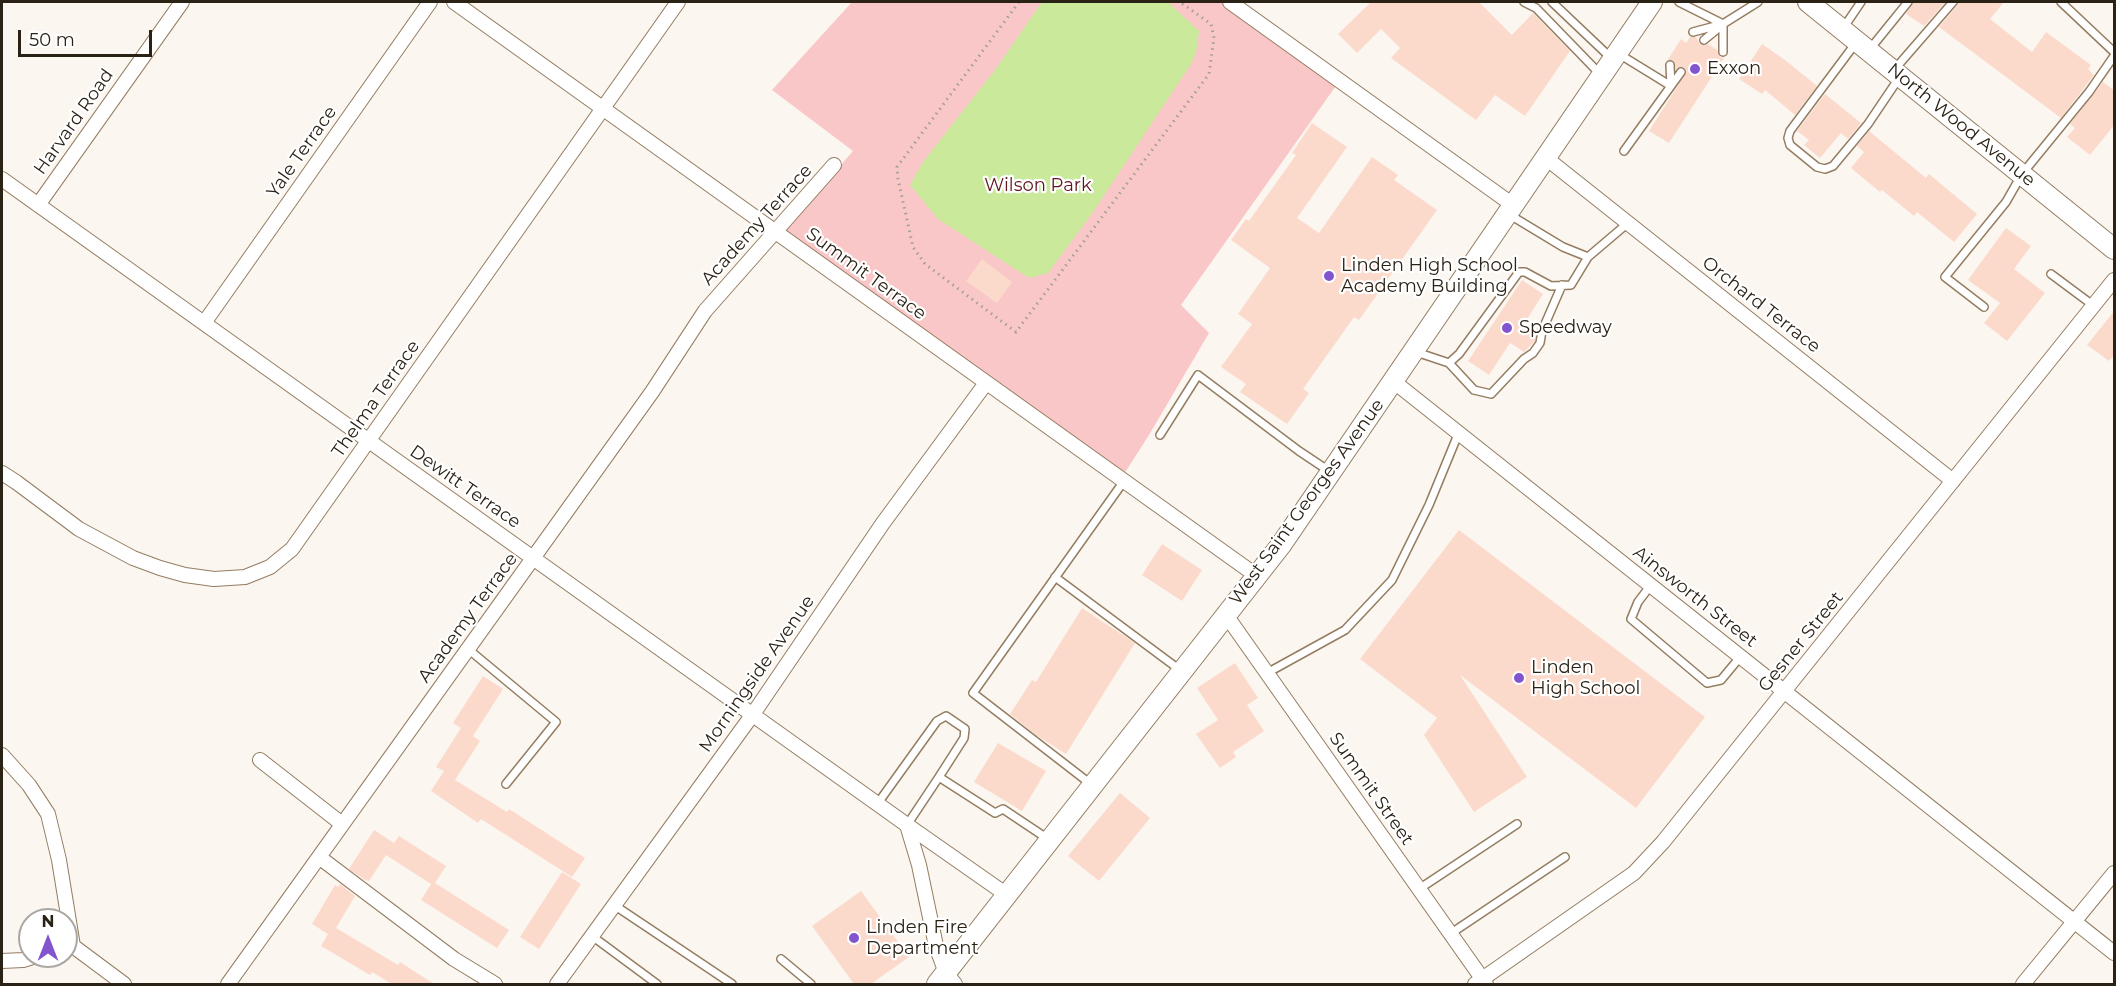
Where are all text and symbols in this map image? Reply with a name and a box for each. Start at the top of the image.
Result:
scale bar [21,18,154,56]
text: 50 m [29,29,75,51]
place label: Exxon [1707,58,1761,80]
street label: North Wood Avenue [1883,59,2039,191]
marker: Exxon [1688,62,1702,76]
street label: Harvard Road [30,65,118,179]
street label: Yale Terrace [263,102,341,202]
street label: Academy Terrace [697,160,817,290]
park label: Wilson Park [984,175,1092,197]
street label: Summit Terrace [802,223,930,325]
street label: Orchard Terrace [1698,252,1824,358]
place label: Linden High School Academy Building [1341,255,1518,298]
marker: Linden High School Academy Building [1322,269,1336,283]
place label: Speedway [1519,317,1612,339]
marker: Speedway [1500,321,1514,335]
street label: Thelma Terrace [328,336,424,462]
street label: West Saint Georges Avenue [1225,395,1389,609]
street label: Dewitt Terrace [405,441,525,533]
street label: Ainsworth Street [1629,542,1761,652]
street label: Academy Terrace [414,549,522,687]
street label: Gesner Street [1754,587,1848,697]
street label: Morningside Avenue [695,591,819,757]
place label: Linden High School [1531,657,1640,700]
marker: Linden High School [1512,671,1526,685]
street label: Summit Street [1324,729,1418,849]
north arrow [18,908,78,968]
text: N [42,912,54,931]
place label: Linden Fire Department [866,917,979,960]
marker: Linden Fire Department [847,931,861,945]

